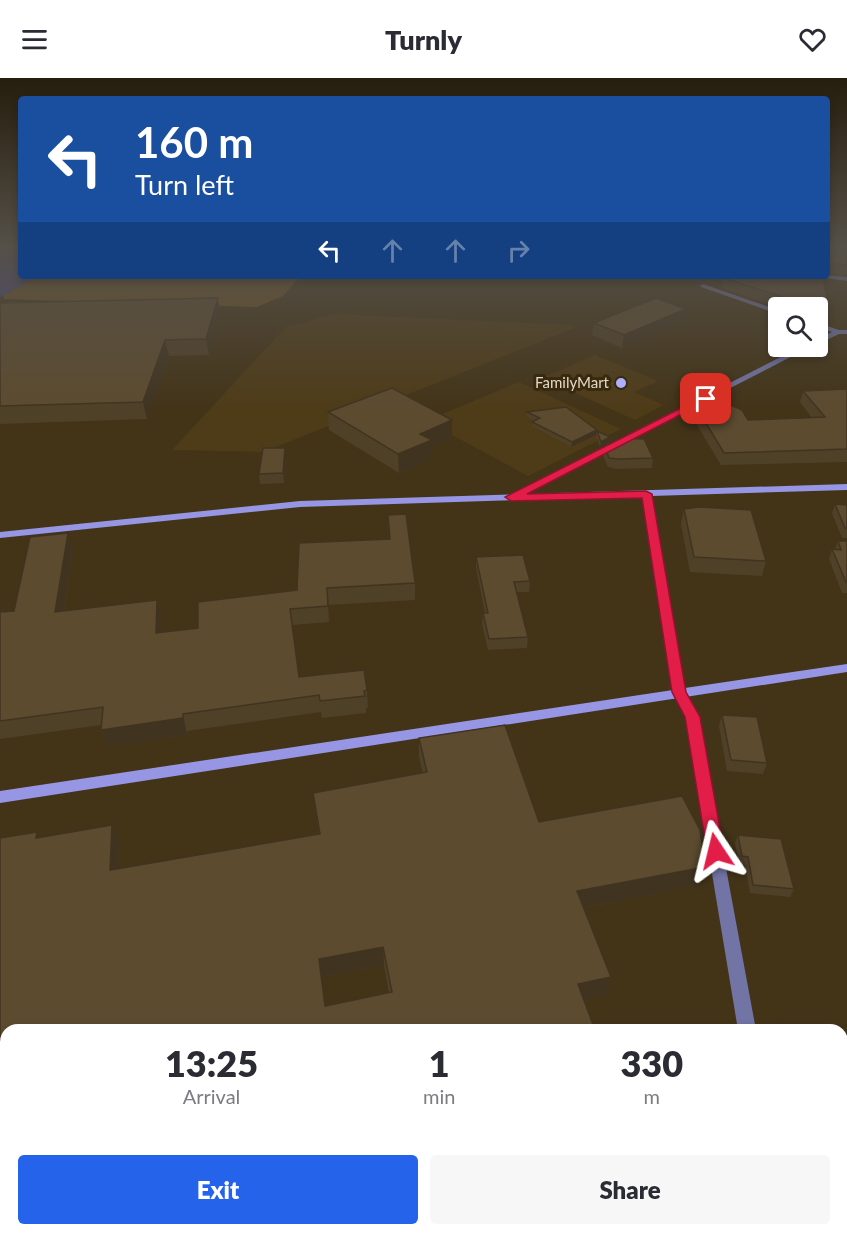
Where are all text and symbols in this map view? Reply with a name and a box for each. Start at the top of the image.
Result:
icon: menu [18,23,51,56]
text: Turnly [385,23,462,56]
icon: heart [796,23,829,56]
text: 160 m [135,117,253,167]
icon: left [36,120,114,198]
text: Turn left [135,168,234,201]
icon: left [313,234,346,267]
icon: ahead [376,234,409,267]
icon: ahead [439,234,472,267]
icon: right [502,234,535,267]
map controls [768,297,828,357]
button: search [768,297,828,357]
place label: FamilyMart [535,373,610,391]
pin [680,373,731,424]
marker: FamilyMart [614,376,628,390]
icon: arrive [689,382,722,415]
position arrow [684,819,748,883]
text: 13:25 [165,1041,258,1085]
text: 1 [429,1041,450,1085]
text: 330 [620,1041,683,1085]
text: Arrival [183,1084,240,1108]
text: min [423,1084,455,1108]
text: m [643,1084,660,1108]
button: Exit [18,1155,418,1224]
button: Share [430,1155,830,1224]

